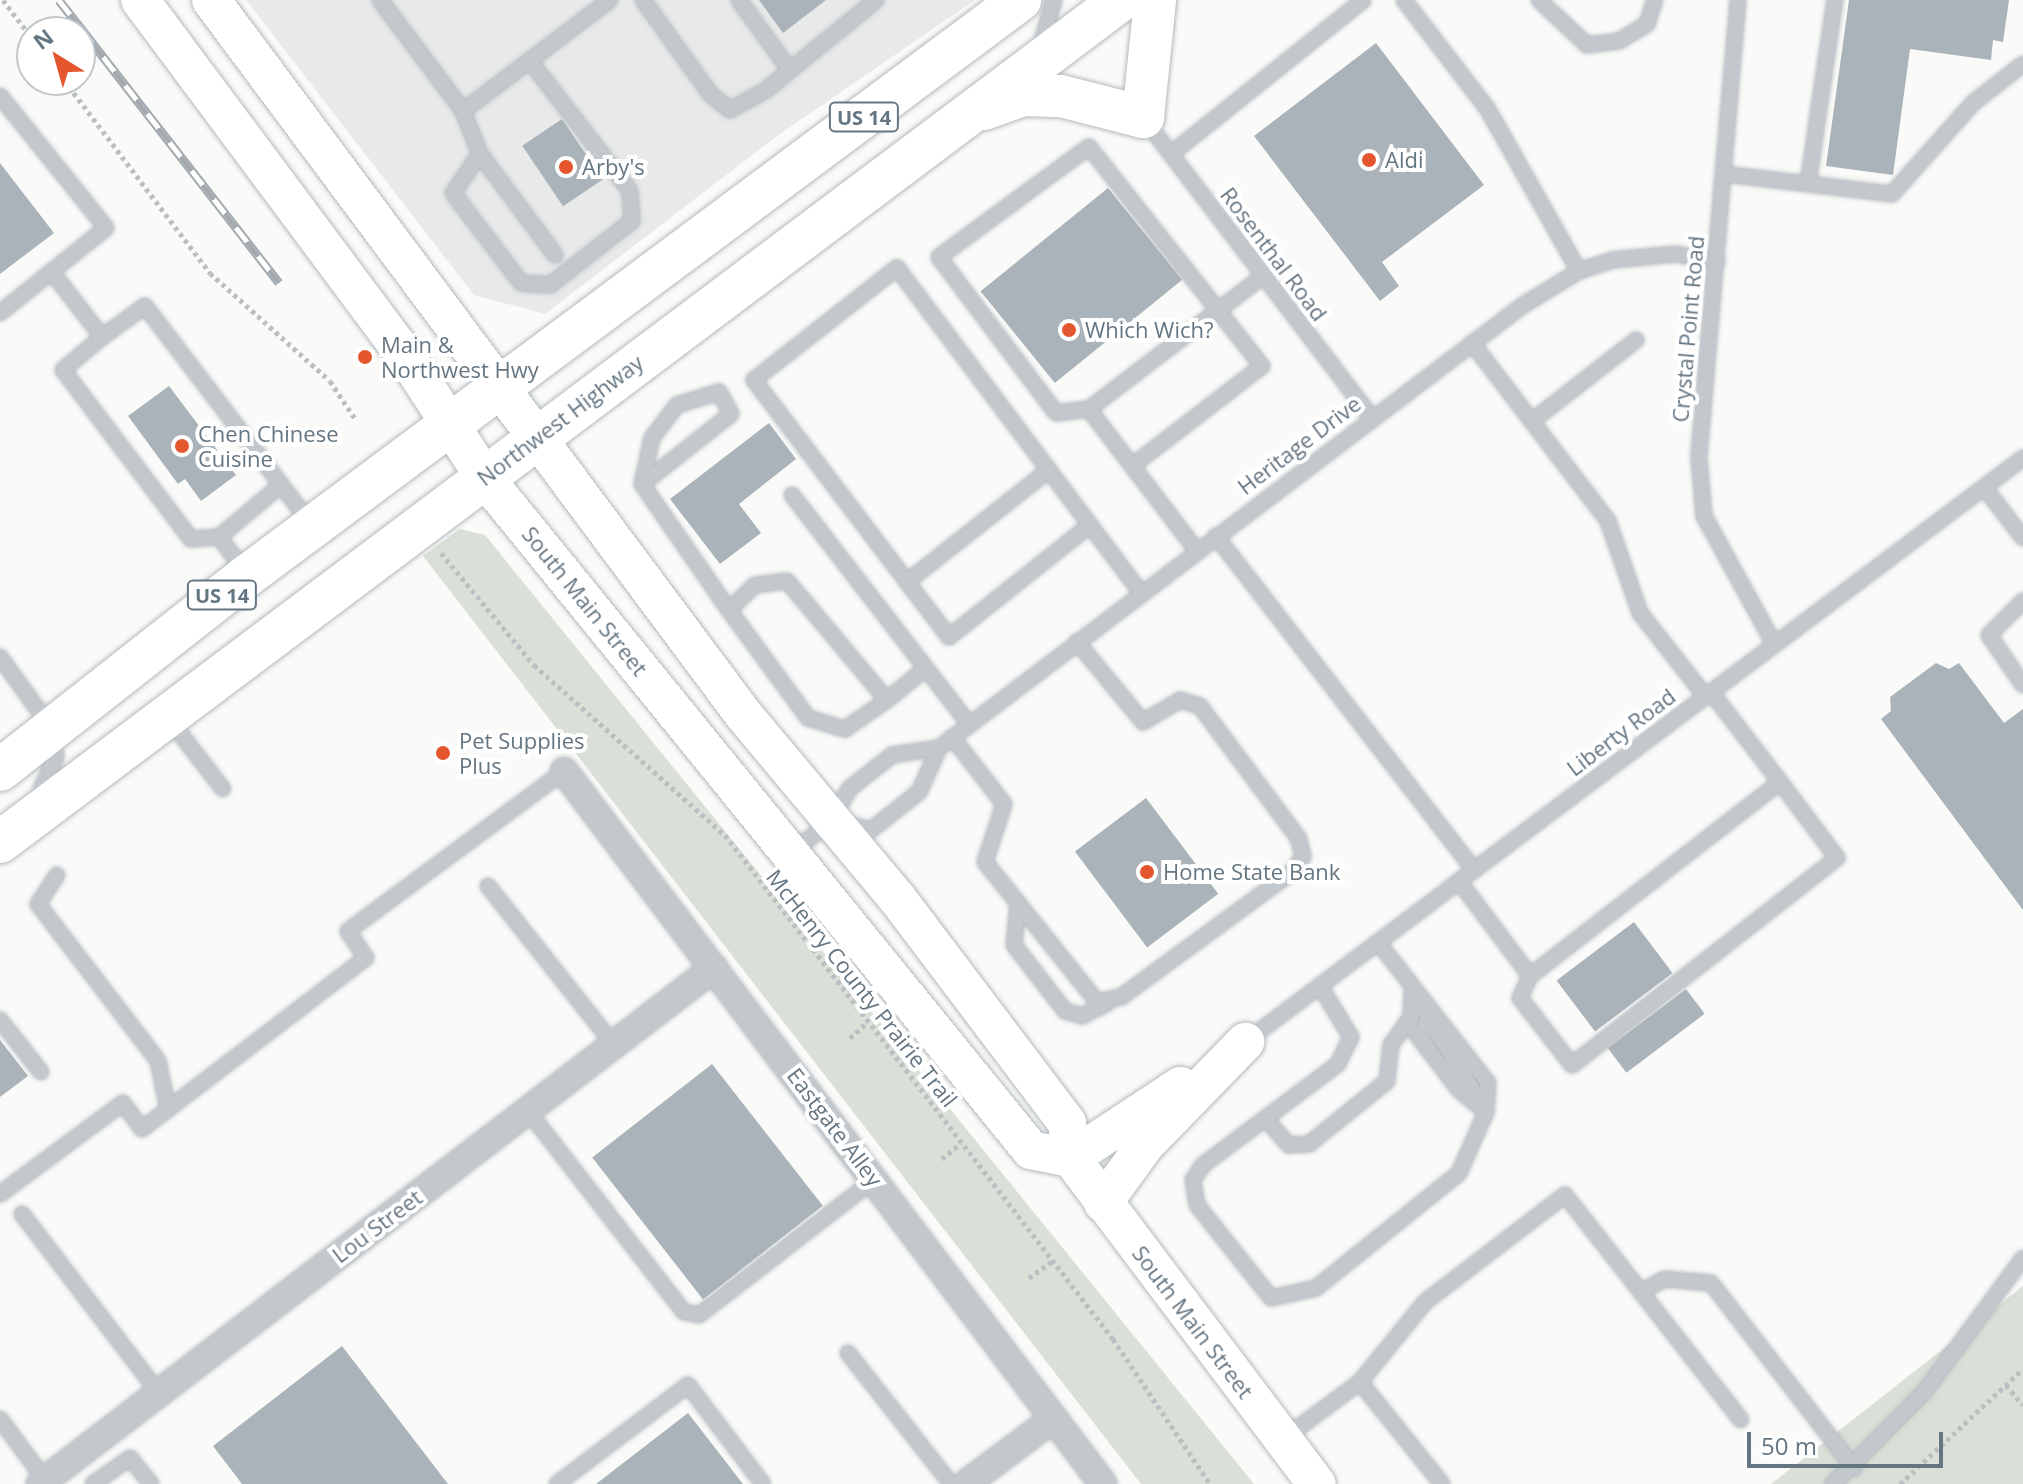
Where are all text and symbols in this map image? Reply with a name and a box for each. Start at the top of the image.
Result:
north arrow [16,16,96,96]
text: N [27,21,59,56]
road number: US 14 [828,101,900,133]
place label: Aldi [1385,147,1423,173]
marker: Aldi [1360,151,1378,169]
place label: Arby's [582,154,645,180]
marker: Arby's [557,158,575,176]
street label: Rosenthal Road [1215,182,1333,326]
street label: Crystal Point Road [1667,235,1709,423]
place label: Which Wich? [1085,317,1213,343]
marker: Which Wich? [1060,321,1078,339]
place label: Main & Northwest Hwy [381,331,539,382]
marker: Main & Northwest Hwy [356,348,374,366]
street label: Northwest Highway [472,349,648,491]
street label: Heritage Drive [1232,390,1366,500]
place label: Chen Chinese Cuisine [198,420,338,472]
marker: Chen Chinese Cuisine [173,437,191,455]
street label: South Main Street [517,521,653,681]
road number: US 14 [186,579,258,611]
street label: Liberty Road [1562,683,1680,781]
place label: Pet Supplies Plus [459,727,585,778]
marker: Pet Supplies Plus [434,744,452,762]
place label: Home State Bank [1163,859,1340,885]
marker: Home State Bank [1138,863,1156,881]
street label: McHenry County Prairie Trail [761,864,963,1112]
street label: Eastgate Alley [782,1063,888,1191]
street label: Lou Street [327,1184,427,1268]
street label: South Main Street [1127,1241,1259,1403]
scale bar [1751,1416,1947,1466]
text: 50 m [1761,1429,1817,1462]

